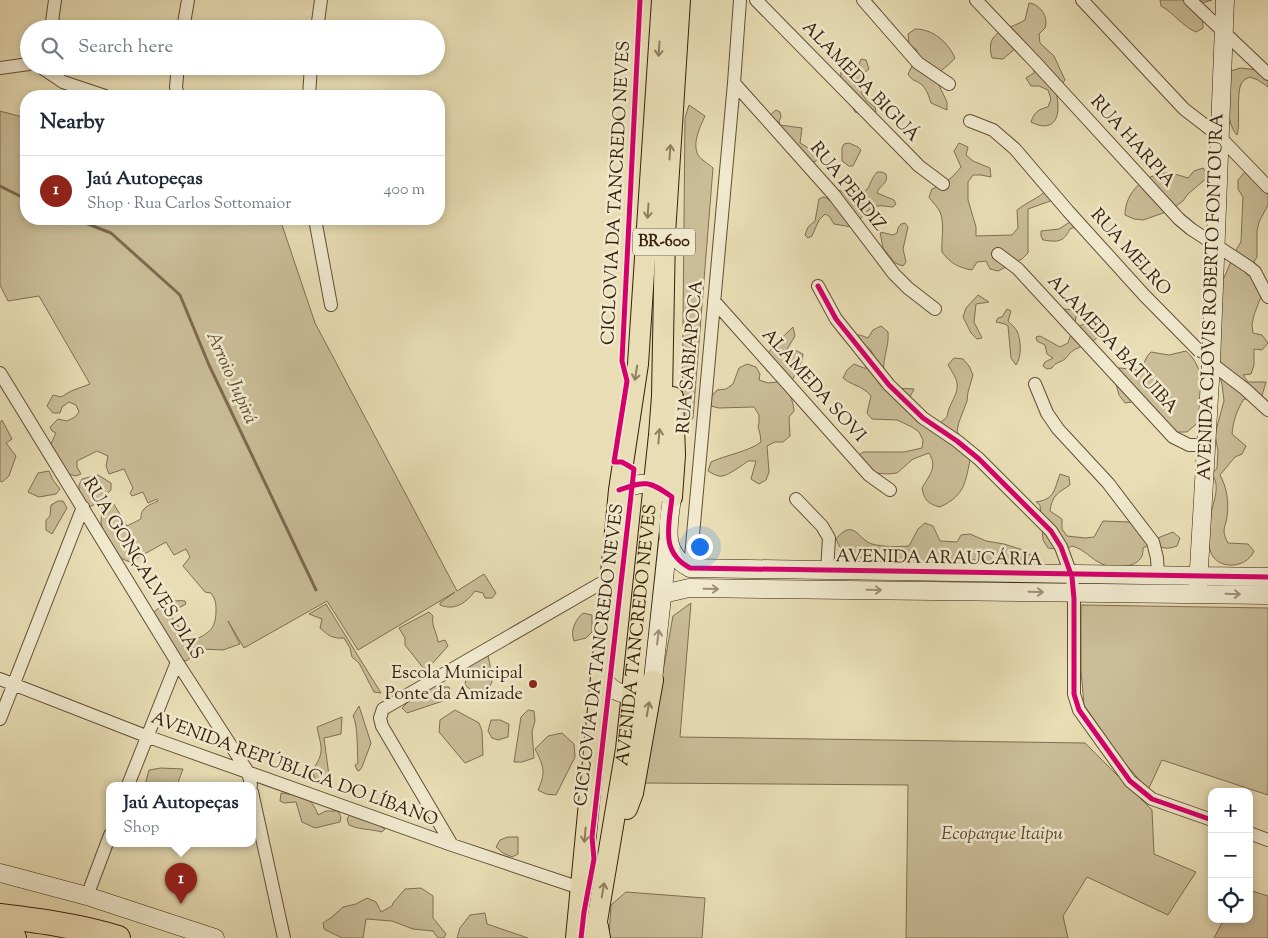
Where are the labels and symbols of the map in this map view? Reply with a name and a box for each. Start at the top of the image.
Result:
street label: ALAMEDA BIGUÁ [795,16,925,149]
street label: CICLOVIA DA TANCREDO NEVES [596,40,638,346]
one-way arrow [654,40,664,56]
street label: RUA HARPIA [1083,90,1181,194]
street label: AVENIDA CLÓVIS ROBERTO FONTOURA [1192,112,1231,481]
street label: RUA PERDIZ [803,137,891,237]
one-way arrow [665,144,675,160]
one-way arrow [643,203,653,219]
street label: RUA MELRO [1084,203,1176,303]
road number: BR-600 [633,228,695,256]
street label: ALAMEDA BATUIBA [1040,270,1184,421]
street label: RUA SABIAPOCA [671,279,711,435]
street label: ALAMEDA SOVI [755,323,871,449]
water label: Arroio Jupirá [199,327,264,429]
one-way arrow [631,364,641,380]
one-way arrow [654,429,664,445]
street label: RUA GONÇALVES DIAS [75,473,209,665]
street label: CICLOVIA DA TANCREDO NEVES [569,502,631,808]
street label: AVENIDA TANCREDO NEVES [610,503,665,768]
your location [687,534,713,560]
street label: AVENIDA ARAUCÁRIA [835,544,1043,574]
one-way arrow [702,584,719,594]
one-way arrow [865,586,881,595]
one-way arrow [1028,587,1044,597]
one-way arrow [1225,590,1241,599]
one-way arrow [653,630,663,646]
place label: Escola Municipal Ponte da Amizade [385,661,523,708]
marker: Escola Municipal Ponte da Amizade [527,678,539,690]
one-way arrow [644,702,653,718]
street label: AVENIDA REPÚBLICA DO LÍBANO [147,705,442,834]
park label: Ecoparque Itaipu [941,822,1064,848]
one-way arrow [580,826,590,842]
pin: 1 [165,863,197,904]
one-way arrow [598,882,608,898]

